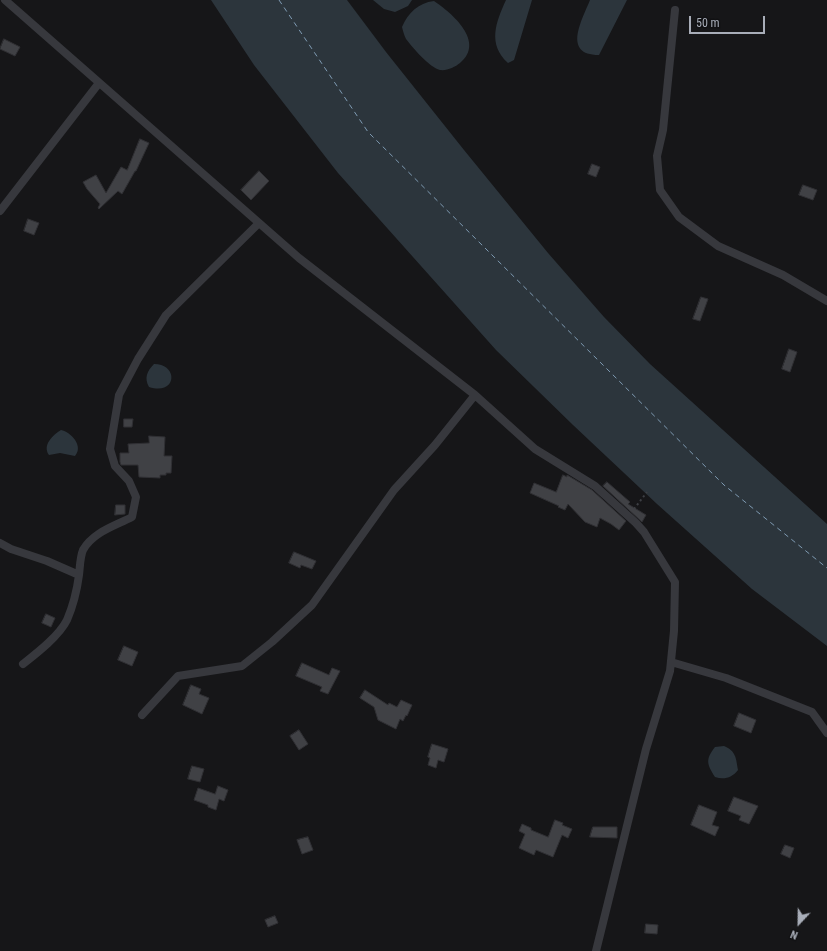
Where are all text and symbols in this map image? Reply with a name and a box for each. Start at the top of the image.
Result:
scale bar [691,8,767,34]
text: 50 m [696,16,720,30]
north arrow [779,903,819,943]
text: N [789,927,800,942]

